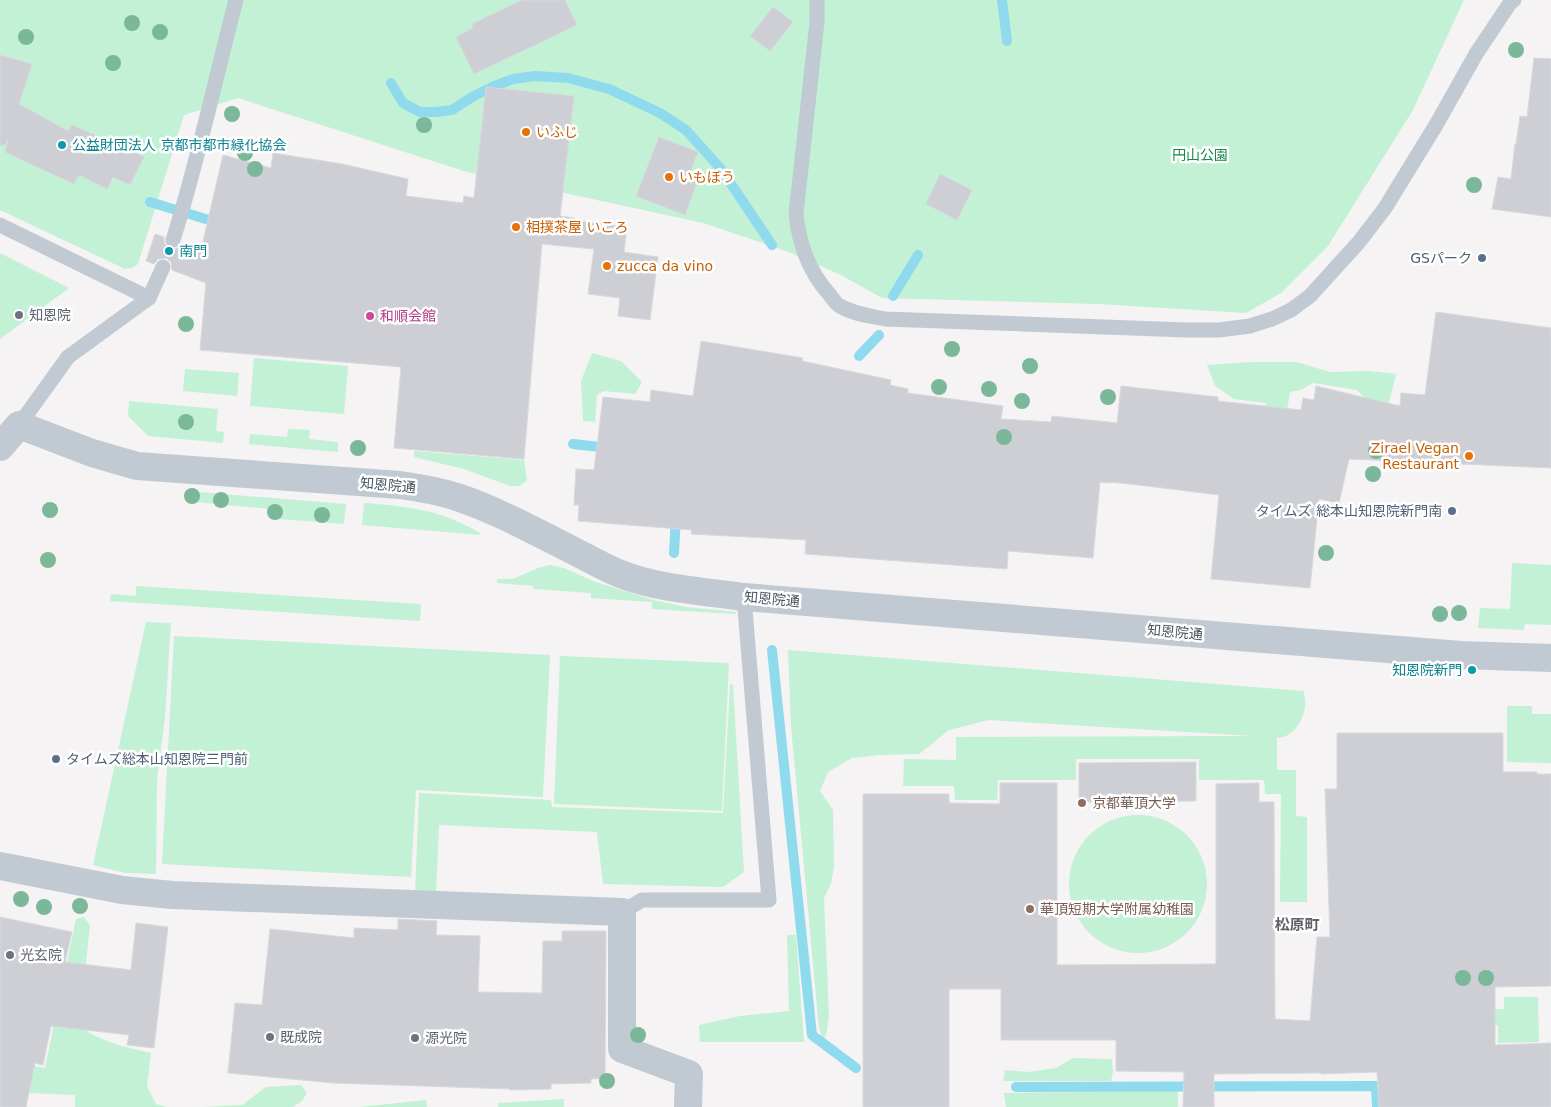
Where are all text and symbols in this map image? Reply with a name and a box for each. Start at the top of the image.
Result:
place label: いふじ [536,124,578,140]
marker: いふじ [520,126,532,138]
place label: 公益財団法人 京都市都市緑化協会 [72,137,286,153]
marker: 公益財団法人 京都市都市緑化協会 [56,139,68,151]
park label: 円山公園 [1172,147,1228,163]
place label: いもぼう [679,169,735,185]
marker: いもぼう [663,171,675,183]
place label: 相撲茶屋 いころ [526,219,628,235]
marker: 相撲茶屋 いころ [510,221,522,233]
place label: 南門 [179,243,207,259]
marker: 南門 [163,245,175,257]
place label: GSパーク [1410,250,1472,266]
marker: GSパーク [1476,252,1488,264]
place label: zucca da vino [617,258,713,274]
marker: zucca da vino [601,260,613,272]
place label: 知恩院 [29,307,71,323]
place label: 和順会館 [380,308,436,324]
marker: 知恩院 [13,309,25,321]
marker: 和順会館 [364,310,376,322]
place label: Zirael Vegan Restaurant [1371,440,1459,472]
marker: Zirael Vegan Restaurant [1463,450,1475,462]
street label: 知恩院通 [359,475,417,495]
place label: タイムズ 総本山知恩院新門南 [1256,503,1442,519]
marker: タイムズ 総本山知恩院新門南 [1446,505,1458,517]
street label: 知恩院通 [743,589,801,609]
street label: 知恩院通 [1146,622,1204,642]
place label: 知恩院新門 [1392,662,1462,678]
marker: 知恩院新門 [1466,664,1478,676]
place label: タイムズ総本山知恩院三門前 [66,751,248,767]
marker: タイムズ総本山知恩院三門前 [50,753,62,765]
place label: 京都華頂大学 [1092,795,1176,811]
marker: 京都華頂大学 [1076,797,1088,809]
place label: 華頂短期大学附属幼稚園 [1040,901,1194,917]
marker: 華頂短期大学附属幼稚園 [1024,903,1036,915]
district label: 松原町 [1274,916,1320,934]
place label: 光玄院 [20,947,62,963]
marker: 光玄院 [4,949,16,961]
place label: 既成院 [280,1029,322,1045]
place label: 源光院 [425,1030,467,1046]
marker: 既成院 [264,1031,276,1043]
marker: 源光院 [409,1032,421,1044]

